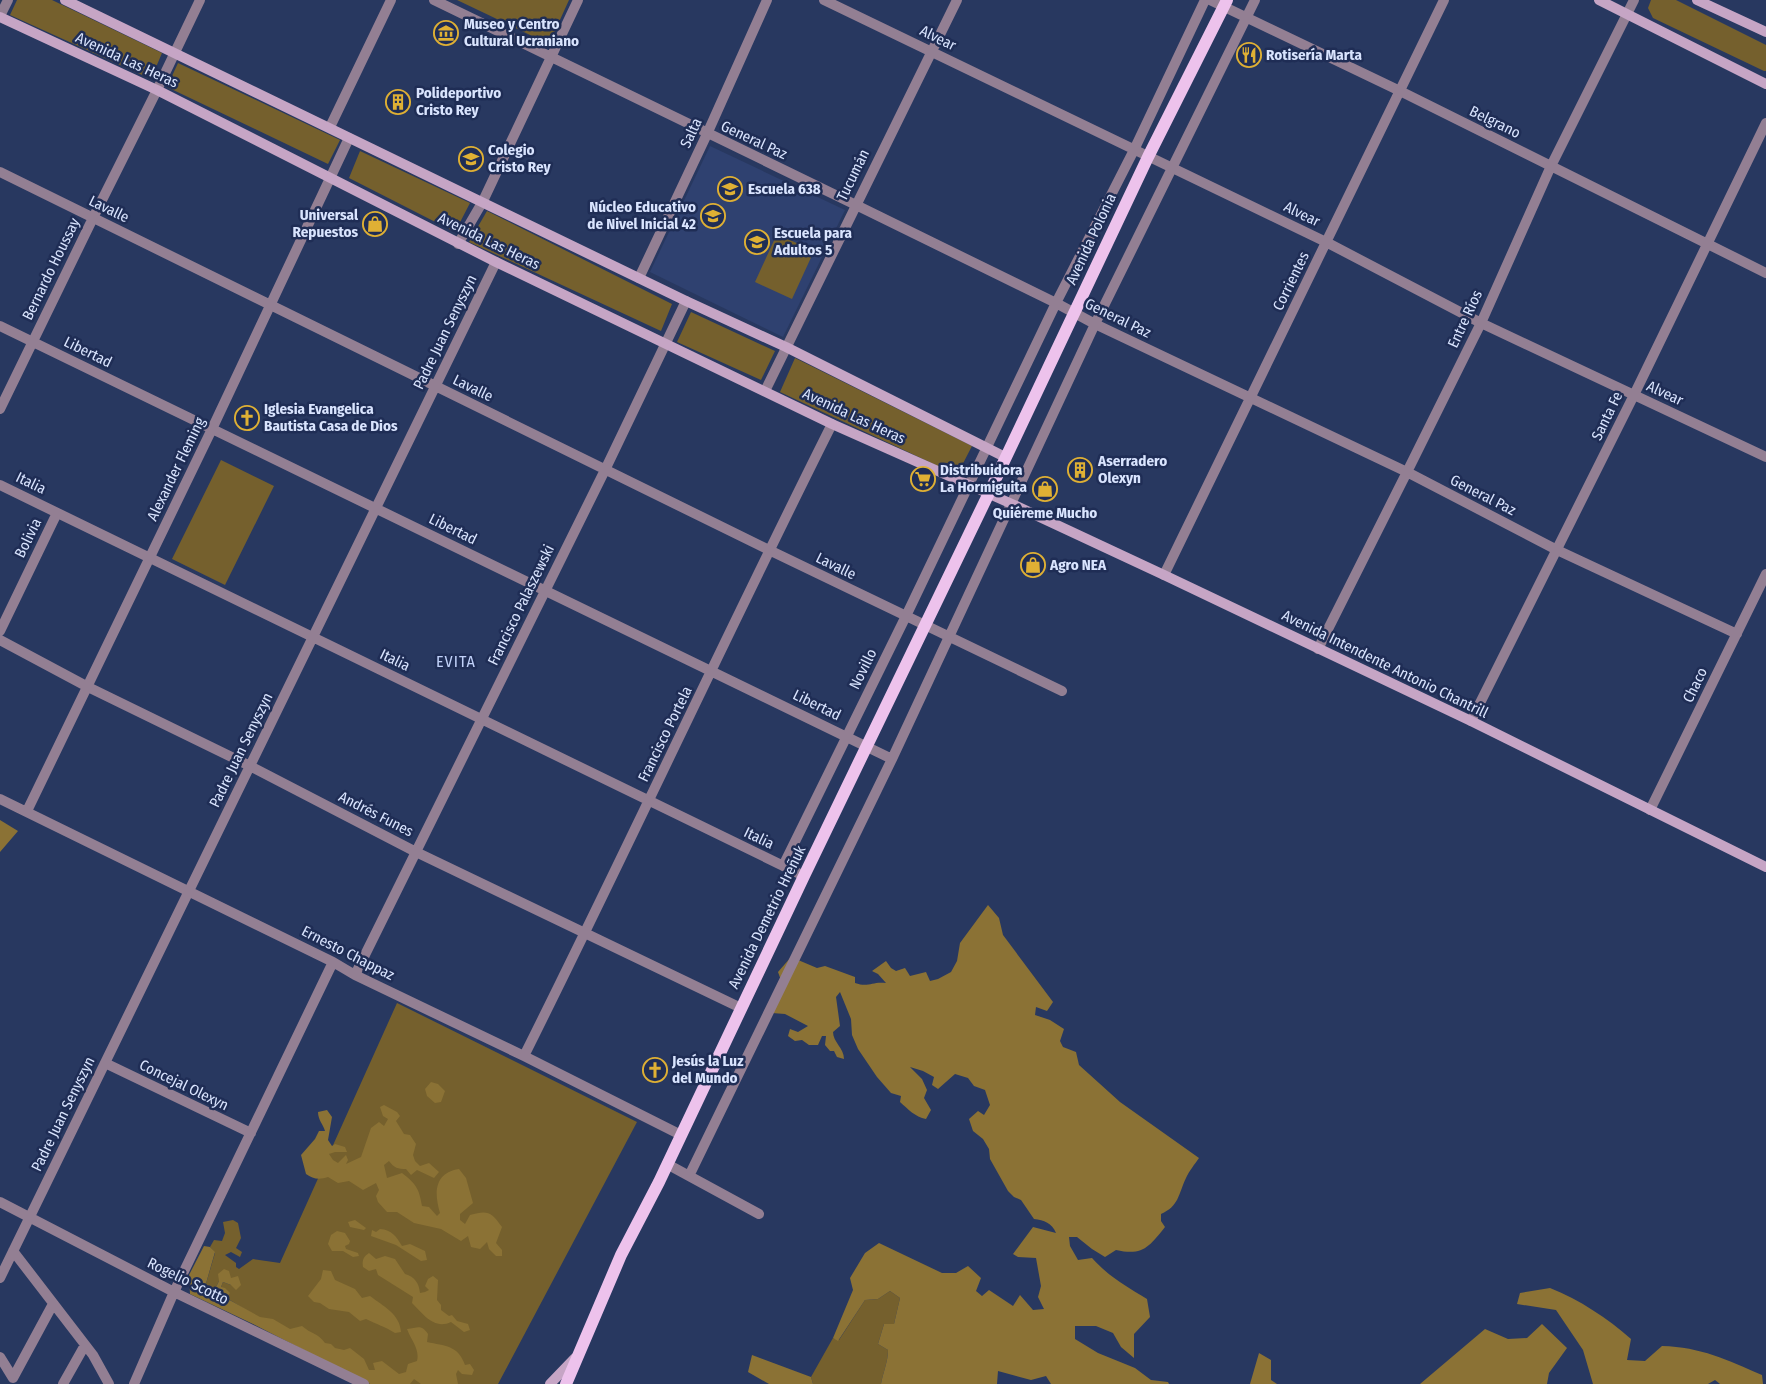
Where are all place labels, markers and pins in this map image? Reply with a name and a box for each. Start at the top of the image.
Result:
place label: Museo y Centro Cultural Ucraniano [464,15,579,50]
museum icon: Museo y Centro Cultural Ucraniano [433,20,459,46]
restaurant icon: Rotisería Marta [1236,42,1262,68]
place label: Rotisería Marta [1266,46,1362,64]
place label: Polideportivo Cristo Rey [416,84,501,119]
building icon: Polideportivo Cristo Rey [385,89,411,115]
place label: Colegio Cristo Rey [488,141,551,176]
school or university icon: Colegio Cristo Rey [458,146,484,172]
school or university icon: Escuela 638 [717,176,743,202]
place label: Escuela 638 [748,180,821,198]
place label: Núcleo Educativo de Nivel Inicial 42 [587,198,696,233]
school or university icon: Núcleo Educativo de Nivel Inicial 42 [700,203,726,229]
place label: Universal Repuestos [292,206,359,241]
shop icon: Universal Repuestos [362,211,388,237]
place label: Escuela para Adultos 5 [773,224,853,259]
school or university icon: Escuela para Adultos 5 [744,229,770,255]
place label: Iglesia Evangelica Bautista Casa de Dios [264,400,398,435]
church icon: Iglesia Evangelica Bautista Casa de Dios [234,405,260,431]
place label: Aserradero Olexyn [1097,452,1167,487]
building icon: Aserradero Olexyn [1067,457,1093,483]
place label: Distribuidora La Hormiguita [940,461,1027,496]
supermarket icon: Distribuidora La Hormiguita [910,466,936,492]
shop icon: Quiéreme Mucho [1032,476,1058,502]
place label: Quiéreme Mucho [993,504,1097,522]
shop icon: Agro NEA [1020,552,1046,578]
place label: Agro NEA [1049,556,1107,574]
place label: Jesús la Luz del Mundo [671,1052,744,1087]
church icon: Jesús la Luz del Mundo [642,1057,668,1083]

